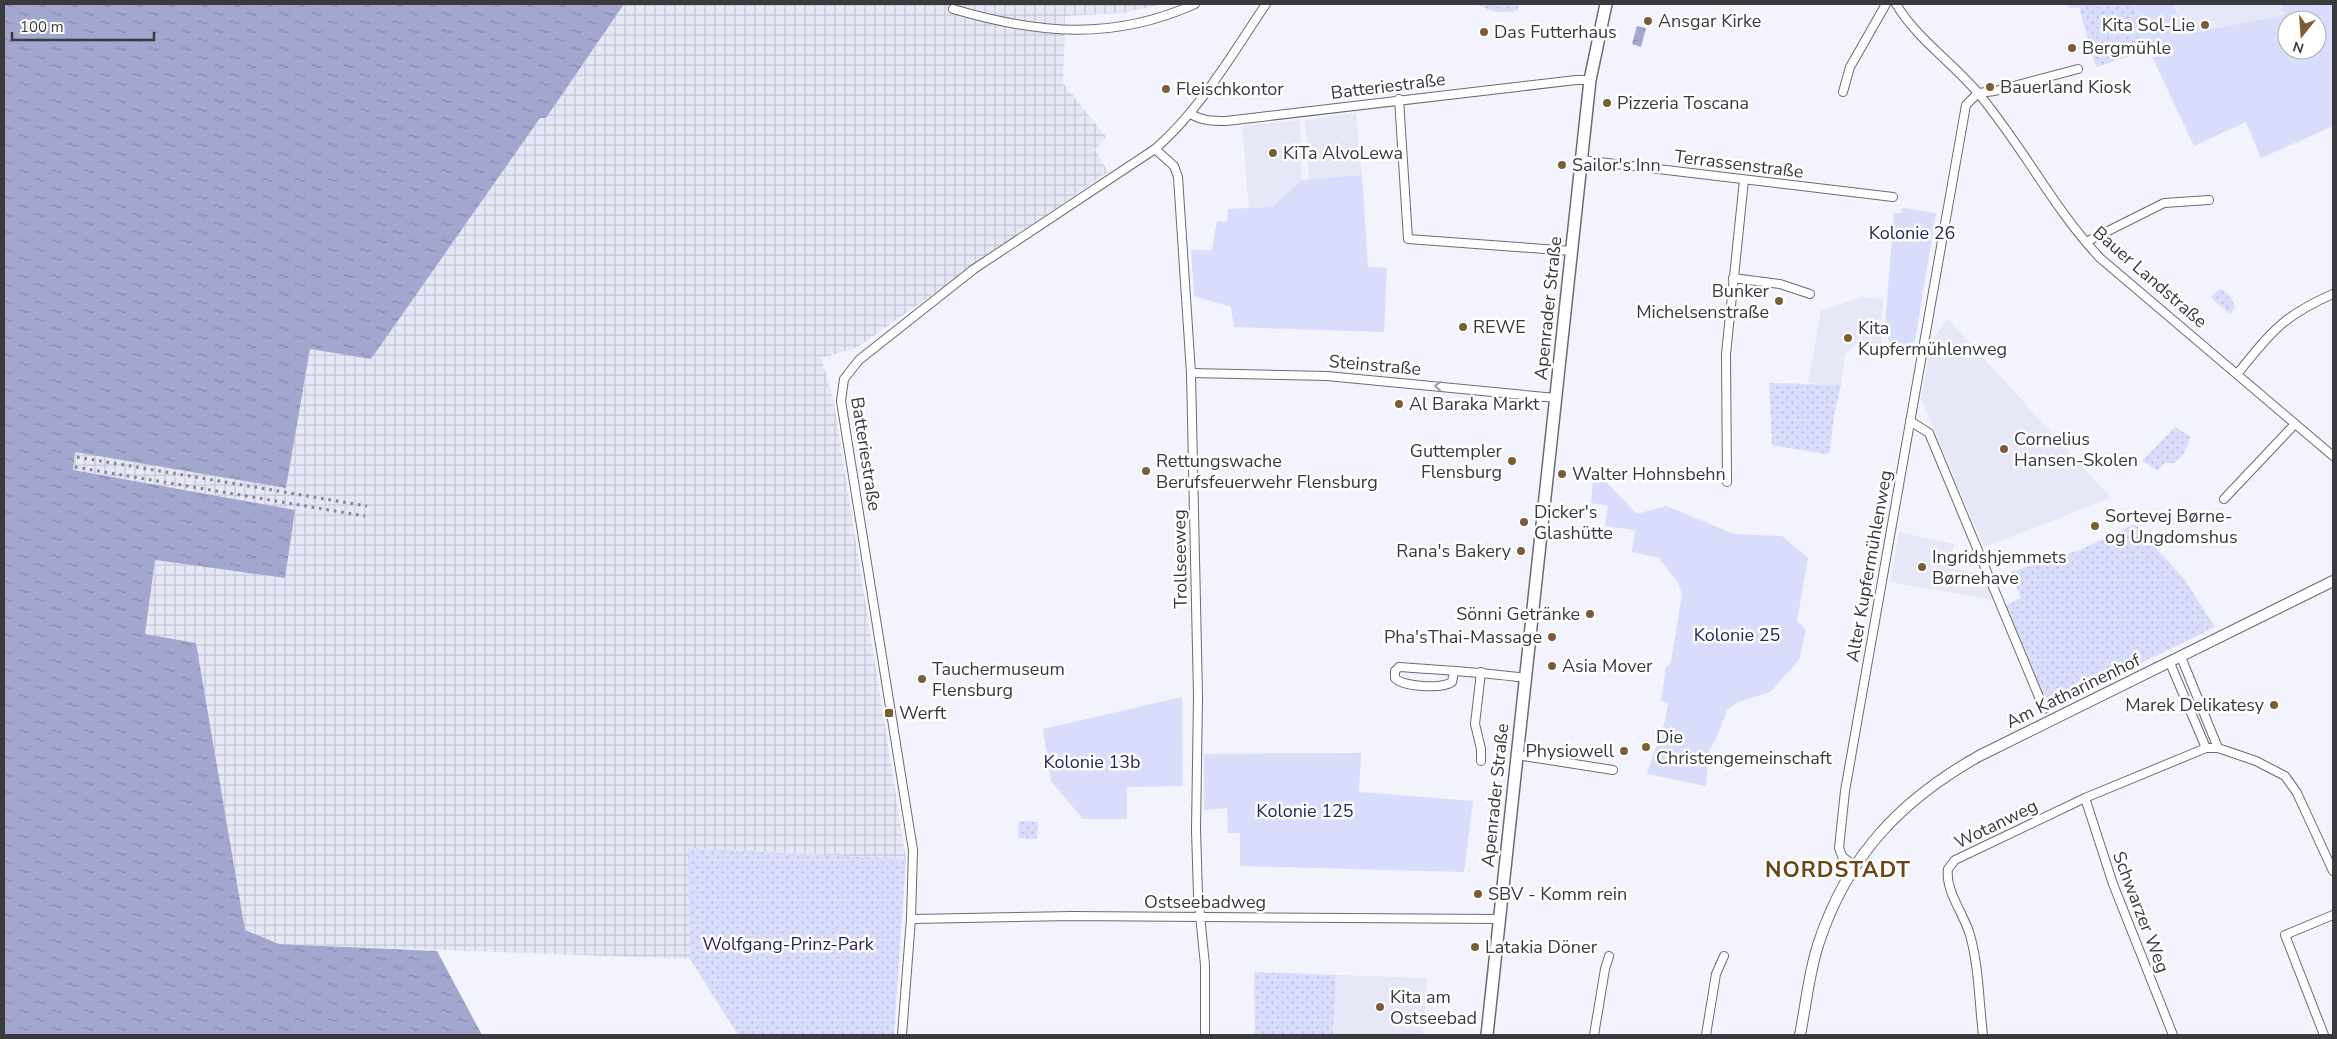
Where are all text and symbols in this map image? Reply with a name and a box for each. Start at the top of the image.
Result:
place label: Ansgar Kirke [1658,9,1761,33]
scale bar [12,10,155,42]
north arrow [2277,10,2327,60]
place label: Kita Sol-Lie [2102,13,2195,37]
marker: Ansgar Kirke [1642,15,1654,27]
text: 100 m [20,17,64,37]
marker: Kita Sol-Lie [2199,19,2211,31]
place label: Das Futterhaus [1494,20,1617,44]
marker: Das Futterhaus [1478,26,1490,38]
place label: Bergmühle [2082,36,2171,60]
text: N [2291,36,2306,58]
marker: Bergmühle [2066,42,2078,54]
street label: Batteriestraße [1329,67,1447,105]
place label: Bauerland Kiosk [2000,75,2132,99]
place label: Fleischkontor [1176,77,1284,101]
marker: Bauerland Kiosk [1984,81,1996,93]
marker: Fleischkontor [1160,83,1172,95]
place label: Pizzeria Toscana [1617,91,1749,115]
marker: Pizzeria Toscana [1601,97,1613,109]
place label: KiTa AlvoLewa [1283,141,1403,165]
street label: Terrassenstraße [1673,144,1805,184]
marker: KiTa AlvoLewa [1267,147,1279,159]
place label: Sailor's Inn [1572,153,1661,177]
marker: Sailor's Inn [1556,159,1568,171]
park label: Kolonie 26 [1869,221,1955,245]
street label: Bauer Landstraße [2088,221,2212,333]
street label: Apenrader Straße [1529,235,1567,381]
place label: Bunker Michelsenstraße [1636,279,1770,324]
marker: Bunker Michelsenstraße [1773,295,1785,307]
place label: REWE [1473,315,1526,339]
place label: Kita Kupfermühlenweg [1858,316,2007,361]
marker: REWE [1457,321,1469,333]
marker: Kita Kupfermühlenweg [1842,332,1854,344]
street label: Steinstraße [1328,349,1422,381]
one-way arrow [1433,381,1441,392]
place label: Al Baraka Markt [1409,392,1540,416]
street label: Batteriestraße [845,395,887,513]
marker: Al Baraka Markt [1393,398,1405,410]
place label: Cornelius Hansen-Skolen [2014,427,2138,472]
place label: Guttempler Flensburg [1410,439,1503,484]
marker: Cornelius Hansen-Skolen [1998,443,2010,455]
place label: Rettungswache Berufsfeuerwehr Flensburg [1156,449,1378,494]
marker: Guttempler Flensburg [1506,455,1518,467]
place label: Walter Hohnsbehn [1572,462,1726,486]
marker: Rettungswache Berufsfeuerwehr Flensburg [1140,465,1152,477]
marker: Walter Hohnsbehn [1556,468,1568,480]
street label: Alter Kupfermühlenweg [1840,468,1898,664]
place label: Dicker's Glashütte [1534,500,1613,545]
place label: Sortevej Børne- og Ungdomshus [2105,504,2238,549]
street label: Trollseeweg [1167,509,1193,609]
marker: Dicker's Glashütte [1518,516,1530,528]
marker: Sortevej Børne- og Ungdomshus [2089,520,2101,532]
place label: Rana's Bakery [1396,539,1512,563]
marker: Rana's Bakery [1515,545,1527,557]
place label: Ingridshjemmets Børnehave [1932,545,2067,590]
marker: Ingridshjemmets Børnehave [1916,561,1928,573]
place label: Sönni Getränke [1456,602,1580,626]
marker: Sönni Getränke [1584,608,1596,620]
park label: Kolonie 25 [1694,623,1780,647]
place label: Pha'sThai-Massage [1384,625,1542,649]
marker: Pha'sThai-Massage [1546,631,1558,643]
street label: Am Katharinenhof [2002,648,2145,734]
place label: Asia Mover [1562,654,1653,678]
place label: Tauchermuseum Flensburg [932,657,1065,702]
marker: Asia Mover [1546,660,1558,672]
marker: Tauchermuseum Flensburg [916,673,928,685]
place label: Marek Delikatesy [2125,693,2265,717]
marker: Marek Delikatesy [2268,699,2280,711]
place label: Werft [899,701,947,725]
marker: Werft [883,707,895,719]
street label: Apenrader Straße [1476,722,1514,868]
place label: Die Christengemeinschaft [1656,725,1832,770]
place label: Physiowell [1525,739,1615,763]
marker: Die Christengemeinschaft [1640,741,1652,753]
marker: Physiowell [1618,745,1630,757]
park label: Kolonie 13b [1044,750,1141,774]
street label: Wotanweg [1950,794,2042,854]
park label: Kolonie 125 [1256,799,1354,823]
street label: Schwarzer Weg [2107,848,2175,976]
district label: NORDSTADT [1765,855,1911,885]
place label: SBV - Komm rein [1488,882,1627,906]
marker: SBV - Komm rein [1472,888,1484,900]
street label: Ostseebadweg [1144,890,1266,914]
park label: Wolfgang-Prinz-Park [702,932,875,956]
place label: Latakia Döner [1485,935,1598,959]
marker: Latakia Döner [1469,941,1481,953]
place label: Kita am Ostseebad [1390,985,1477,1030]
marker: Kita am Ostseebad [1374,1001,1386,1013]

